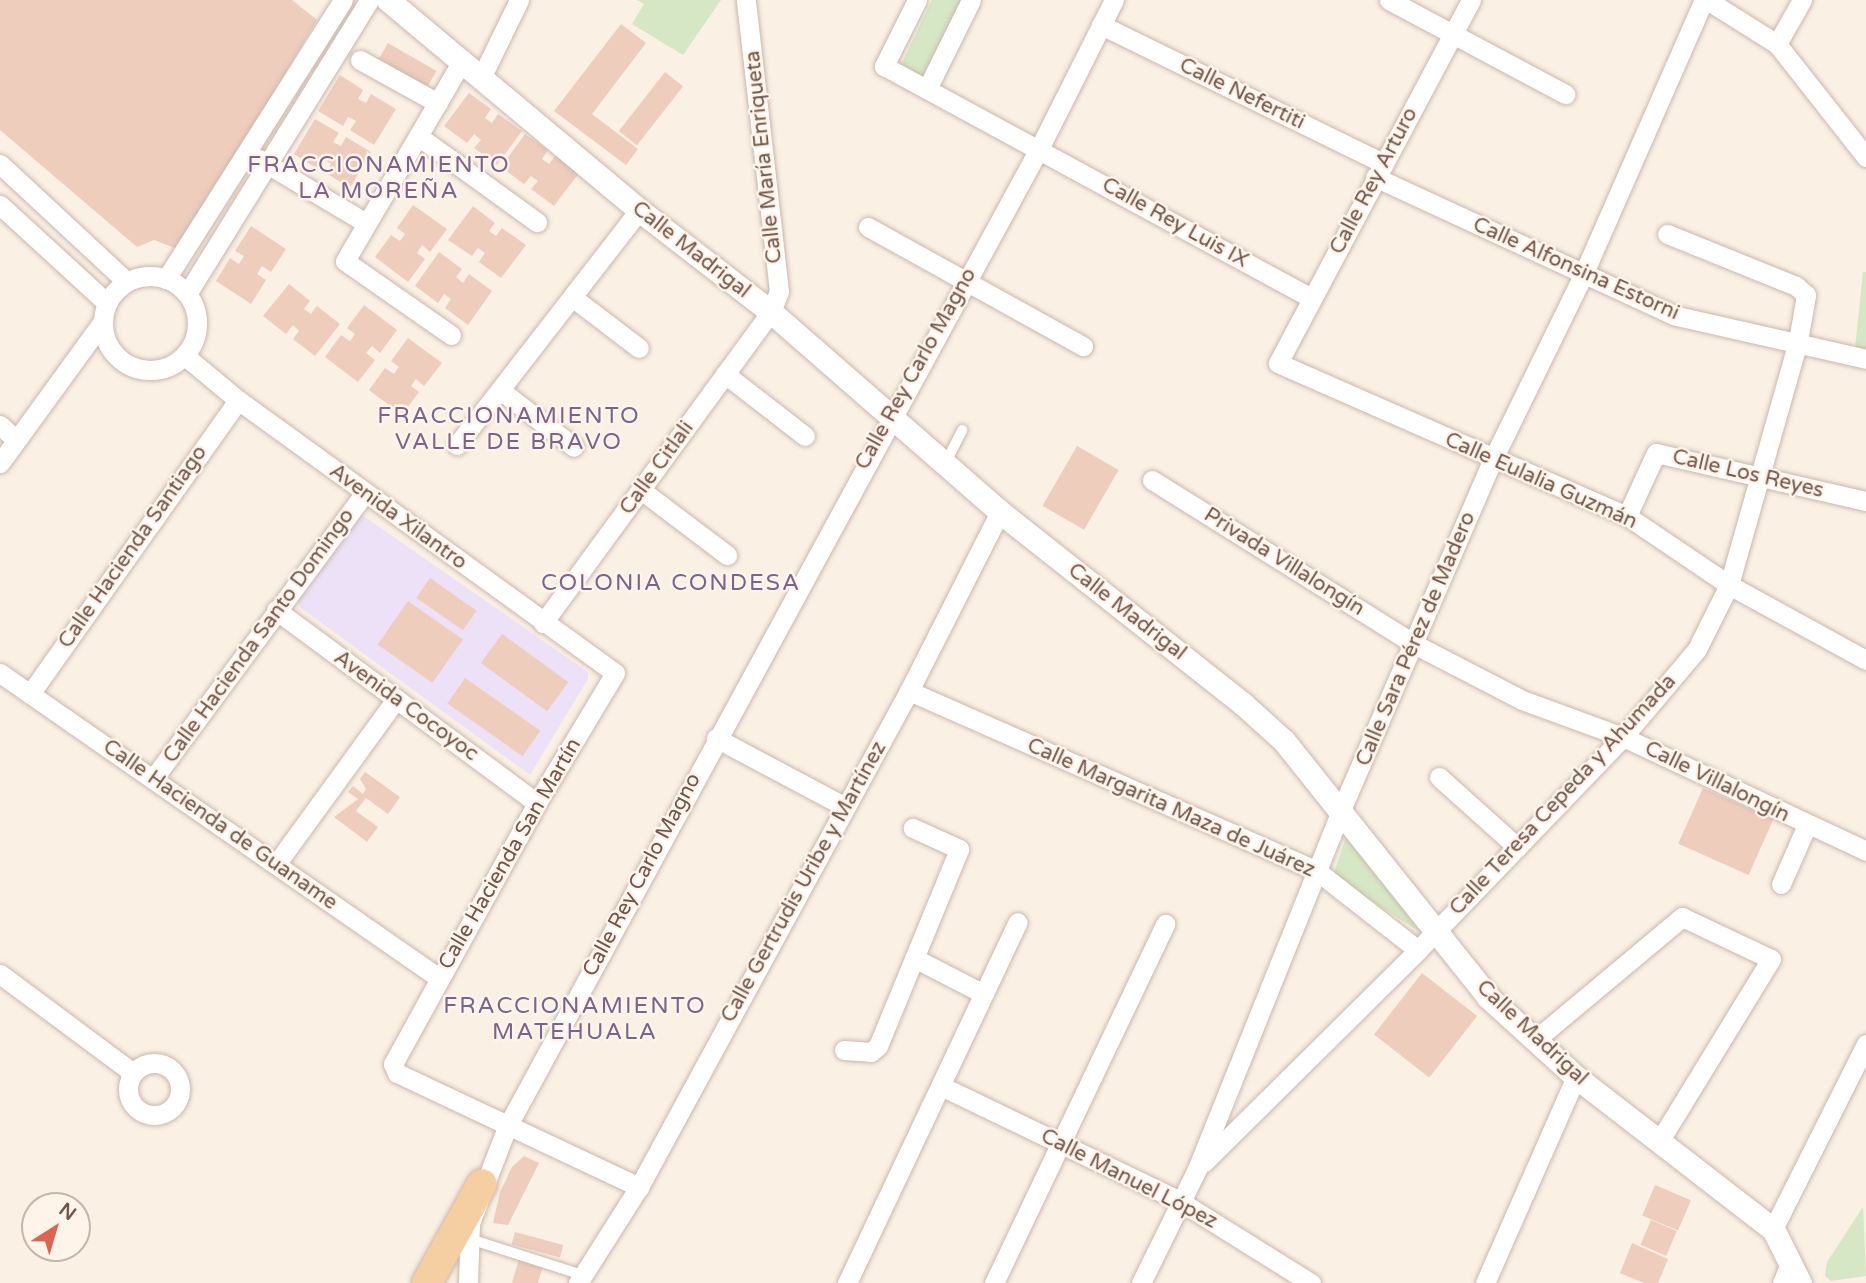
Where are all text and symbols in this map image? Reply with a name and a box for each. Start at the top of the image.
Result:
street label: Calle María Enriqueta [740,49,788,265]
street label: Calle Nefertiti [1175,53,1309,135]
street label: Calle Rey Arturo [1325,103,1423,259]
district label: FRACCIONAMIENTO LA MOREÑA [249,151,509,205]
street label: Calle Rey Luis IX [1097,172,1253,274]
street label: Calle Madrigal [627,196,755,304]
street label: Calle Alfonsina Estorni [1469,212,1683,326]
street label: Calle Rey Carlo Magno [850,264,982,474]
district label: FRACCIONAMIENTO VALLE DE BRAVO [379,402,639,456]
street label: Calle Citlali [615,416,699,520]
street label: Calle Eulalia Guzmán [1441,427,1641,535]
street label: Calle Hacienda Santiago [53,441,213,653]
street label: Calle Los Reyes [1670,444,1826,504]
street label: Avenida Xilantro [324,459,472,575]
street label: Privada Villalongín [1199,502,1369,622]
street label: Calle Hacienda Santo Domingo [158,504,360,768]
street label: Calle Sara Pérez de Madero [1351,508,1481,770]
street label: Calle Madrigal [1063,558,1191,666]
district label: COLONIA CONDESA [543,569,799,597]
street label: Avenida Cocoyoc [329,645,483,767]
street label: Calle Teresa Cepeda y Ahumada [1445,669,1681,921]
street label: Calle Margarita Maza de Juárez [1023,733,1319,883]
street label: Calle Hacienda de Guaname [98,734,342,916]
street label: Calle Hacienda San Martín [433,734,587,974]
street label: Calle Villalongín [1640,736,1794,828]
street label: Calle Gertrudis Uribe y Martínez [716,737,892,1027]
street label: Calle Rey Carlo Magno [578,769,706,981]
street label: Calle Madrigal [1471,975,1593,1091]
district label: FRACCIONAMIENTO MATEHUALA [445,992,705,1046]
street label: Calle Manuel López [1036,1124,1222,1234]
north arrow [21,1192,91,1262]
text: N [55,1198,80,1225]

